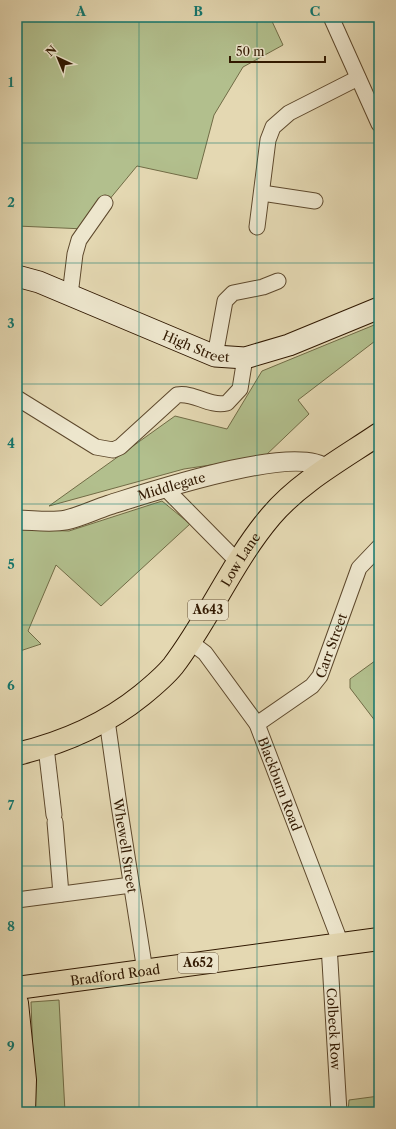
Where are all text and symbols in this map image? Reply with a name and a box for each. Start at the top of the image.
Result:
text: A [75,3,87,19]
text: B [193,3,203,19]
text: C [310,3,320,19]
north arrow [38,38,78,78]
scale bar [230,38,325,64]
text: N [43,42,60,59]
text: 50 m [236,44,265,59]
text: 1 [8,74,14,90]
text: 2 [7,194,15,210]
text: 3 [7,315,15,331]
street label: High Street [160,327,230,365]
text: 4 [7,435,15,451]
street label: Middlegate [136,469,207,504]
street label: Low Lane [217,529,263,589]
text: 5 [7,556,15,572]
road number: A643 [188,600,228,620]
street label: Carr Street [312,611,350,680]
text: 6 [7,677,15,693]
street label: Blackburn Road [255,735,305,833]
street label: Whewell Street [110,796,141,895]
text: 7 [8,797,15,813]
text: 8 [7,918,15,934]
road number: A652 [178,953,218,973]
street label: Bradford Road [69,961,161,989]
street label: Colbeck Row [324,987,344,1071]
text: 9 [7,1038,15,1054]

